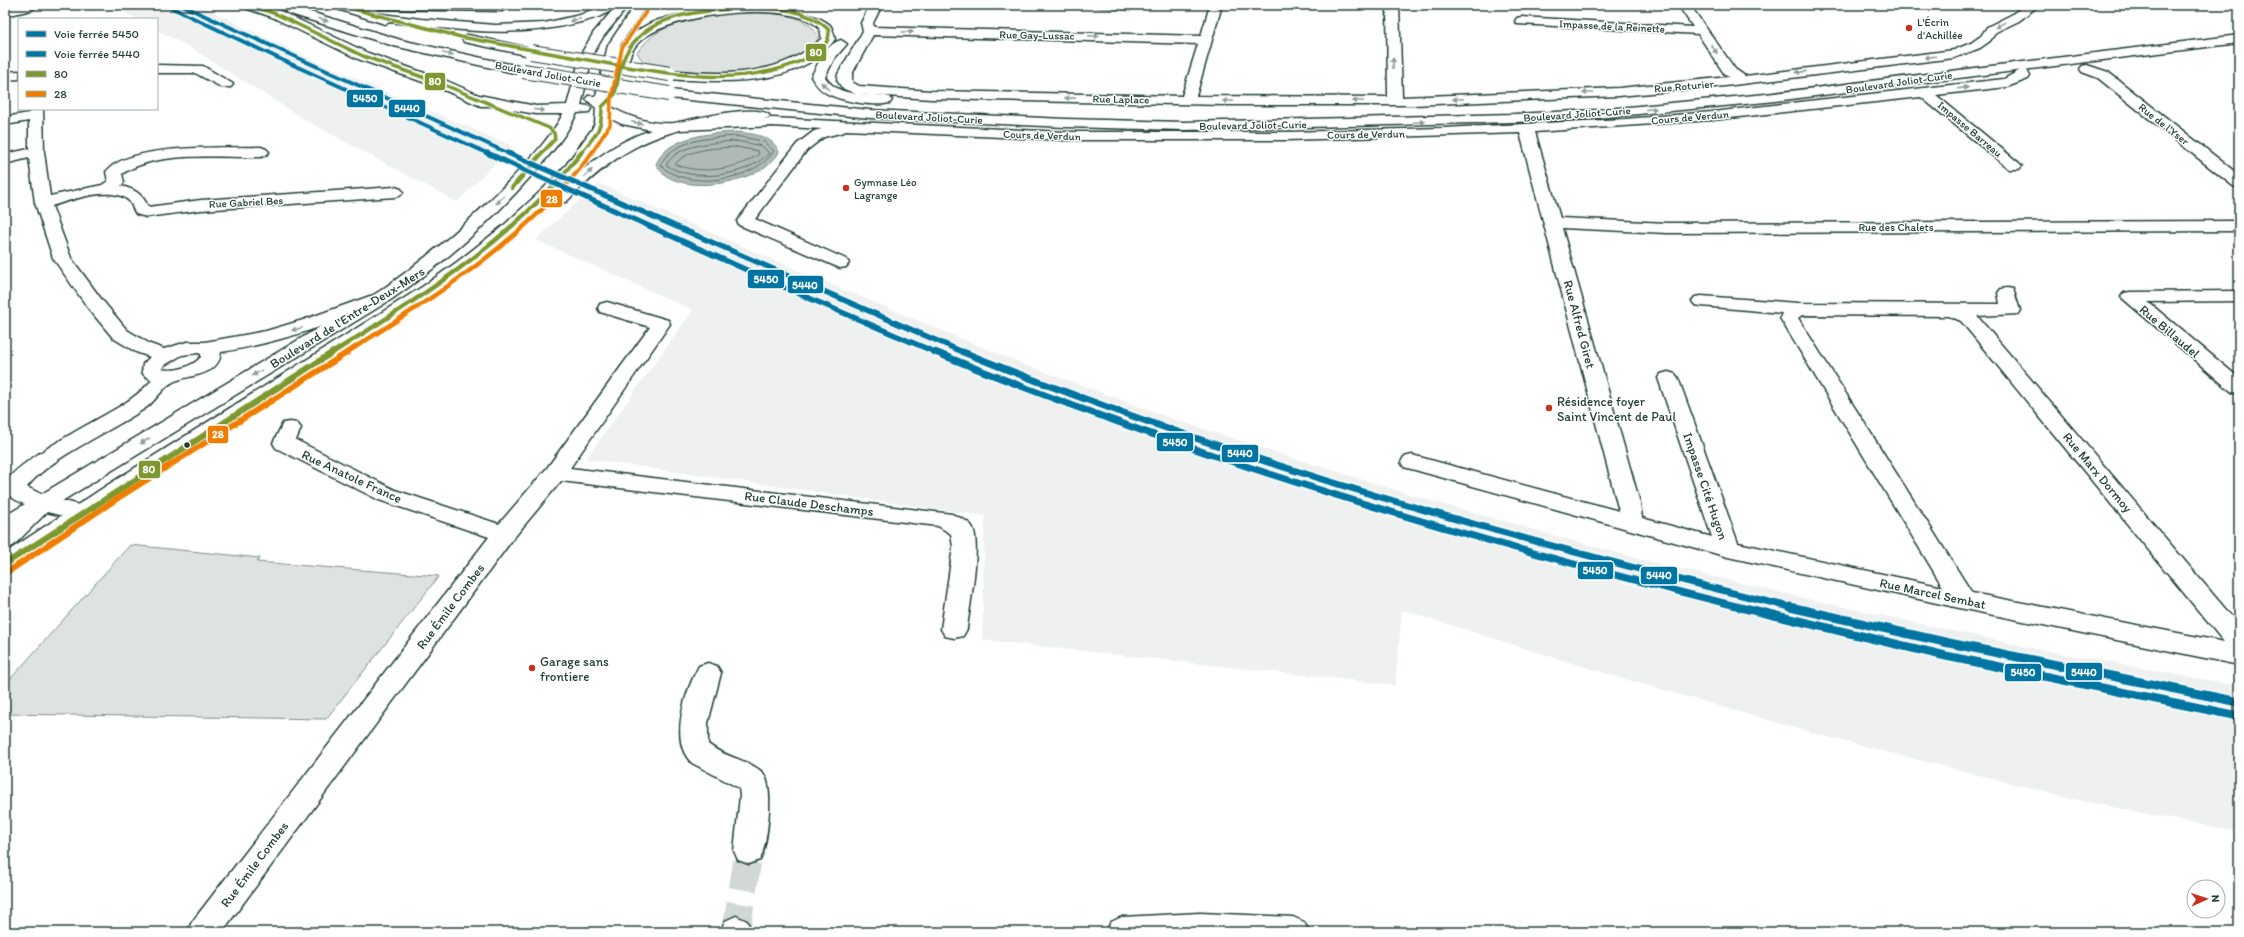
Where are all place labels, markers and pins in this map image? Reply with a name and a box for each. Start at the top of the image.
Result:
place label: L'Écrin d'Achillée [1917,16,1963,42]
marker: L'Écrin d'Achillée [1904,23,1914,33]
place label: Gymnase Léo Lagrange [854,176,917,202]
marker: Gymnase Léo Lagrange [841,183,851,193]
place label: Résidence foyer Saint Vincent de Paul [1557,394,1677,424]
marker: Résidence foyer Saint Vincent de Paul [1544,403,1554,413]
unlabelled marker [182,440,192,450]
place label: Garage sans frontiere [540,654,609,684]
marker: Garage sans frontiere [527,663,537,673]

